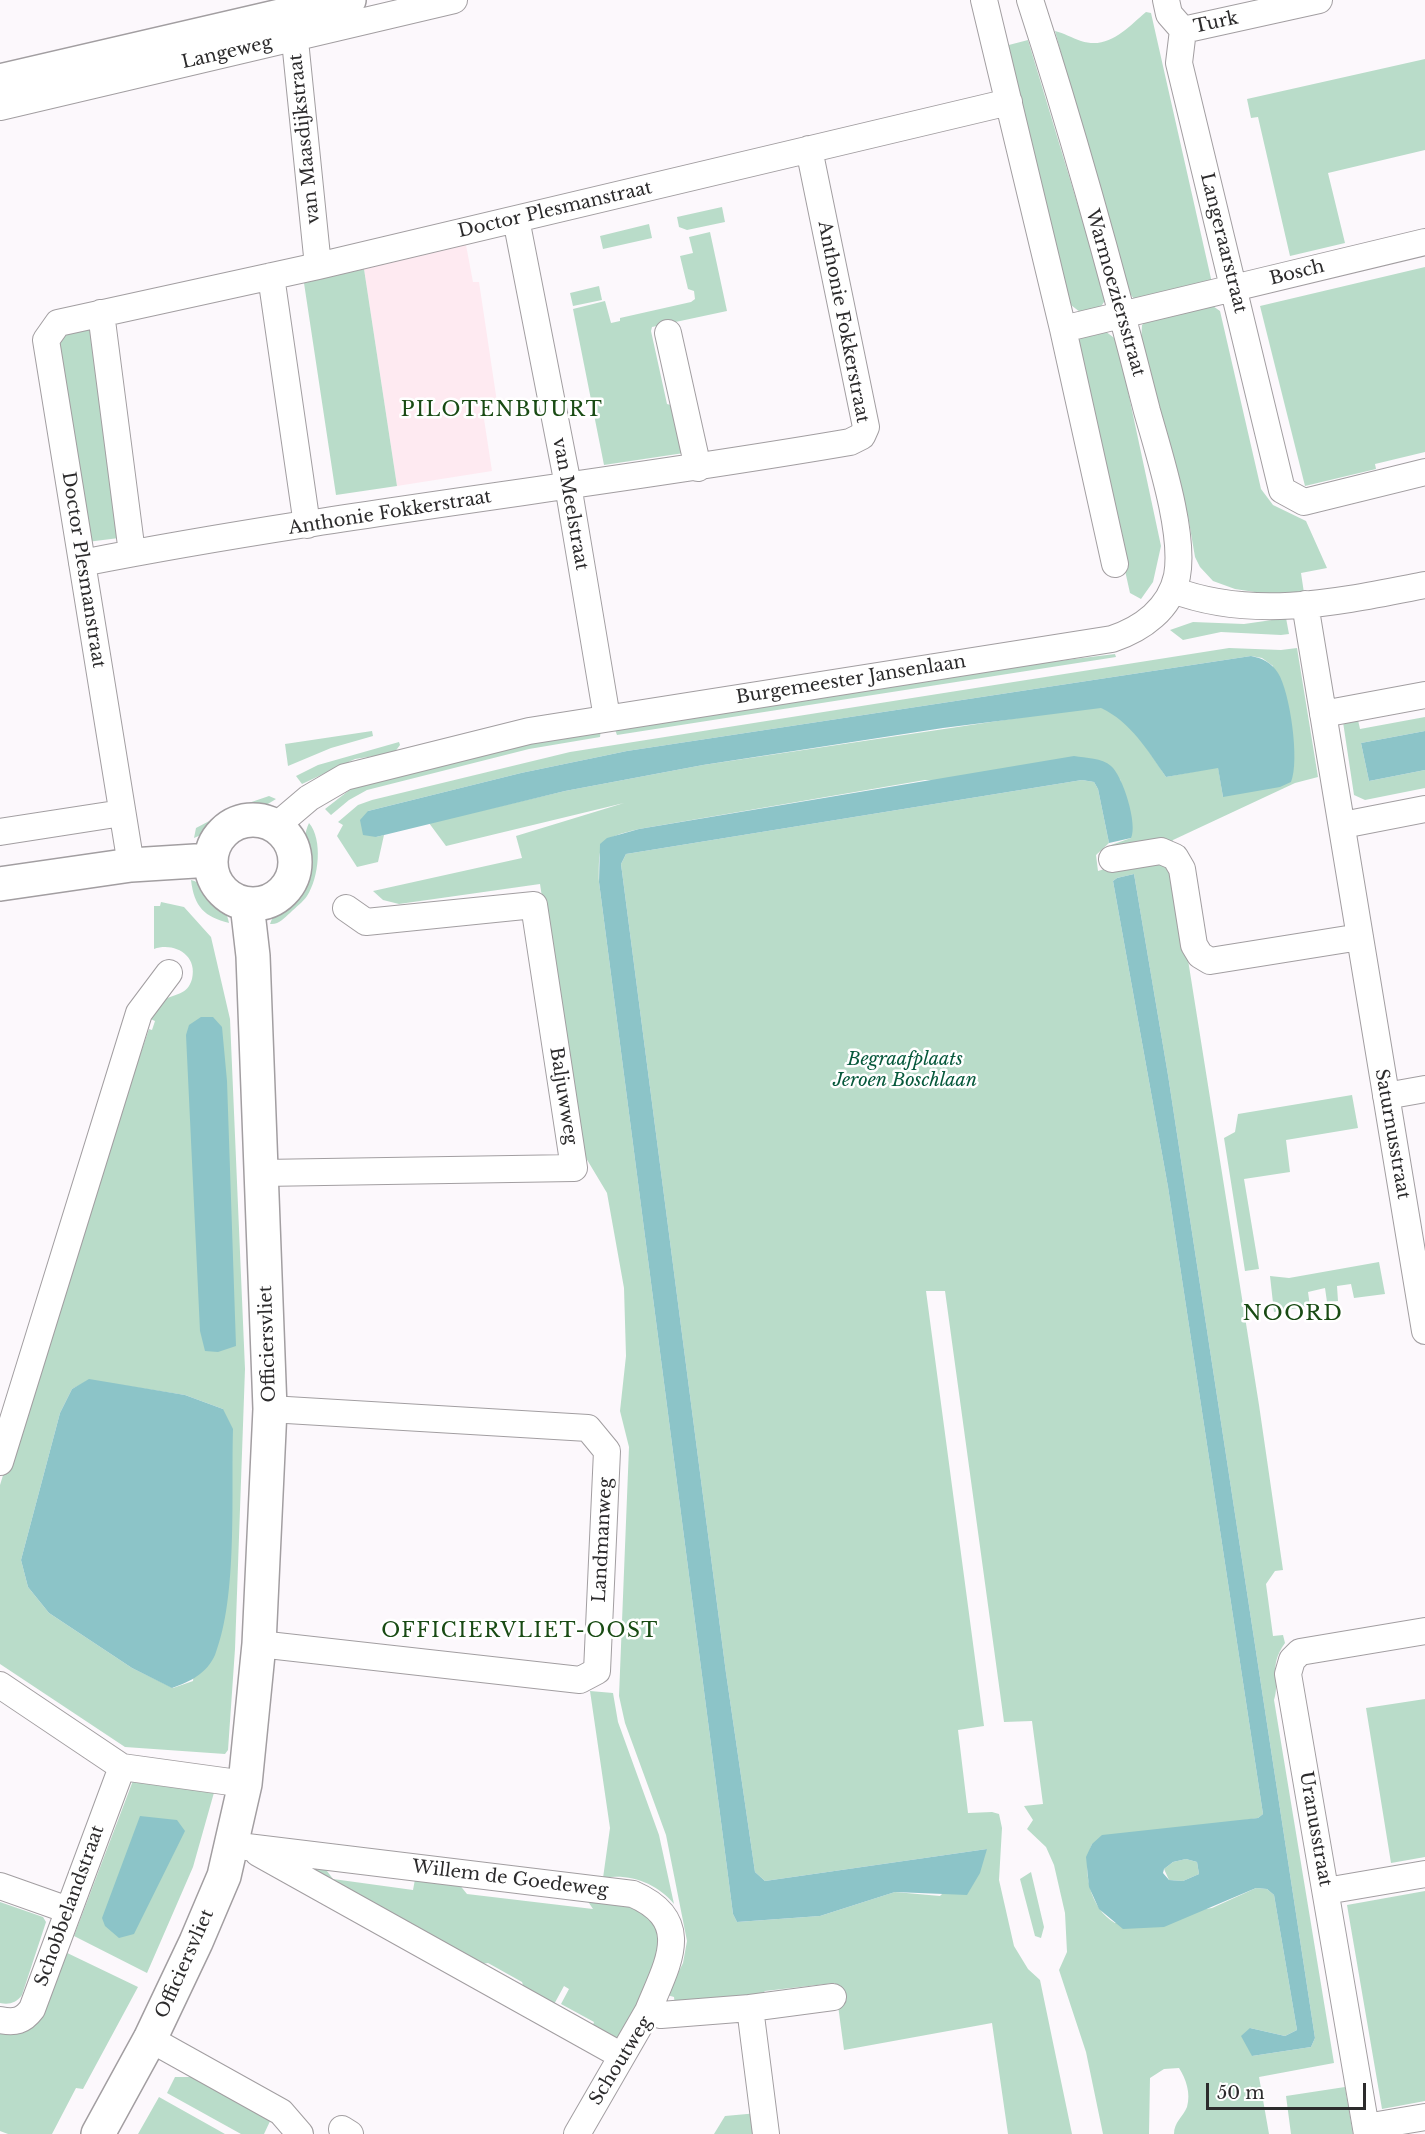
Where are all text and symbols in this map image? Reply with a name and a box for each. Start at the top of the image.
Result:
street label: Turk [1192,8,1240,38]
street label: Langeweg [180,32,274,74]
street label: van Maasdijkstraat [285,53,325,225]
street label: Langeraarstraat [1195,171,1251,315]
street label: Doctor Plesmanstraat [456,177,654,243]
street label: Warmoeziersstraat [1081,207,1149,379]
street label: Anthonie Fokkerstraat [813,219,873,425]
street label: Bosch [1267,256,1327,290]
district label: PILOTENBUURT [401,398,603,422]
street label: van Meelstraat [548,436,592,572]
street label: Doctor Plesmanstraat [57,470,109,670]
street label: Anthonie Fokkerstraat [287,486,493,540]
street label: Burgemeester Jansenlaan [735,651,967,709]
street label: Baljuwweg [545,1046,581,1146]
park label: Begraafplaats Jeroen Boschlaan [833,1049,977,1092]
street label: Saturnusstraat [1370,1067,1414,1201]
street label: Officiersvliet [255,1285,281,1403]
district label: NOORD [1243,1301,1343,1327]
street label: Landmanweg [589,1477,617,1603]
district label: OFFICIERVLIET-OOST [381,1619,659,1643]
street label: Uranusstraat [1294,1770,1336,1888]
street label: Schobbelandstraat [31,1822,109,1990]
street label: Willem de Goedeweg [411,1856,609,1902]
street label: Officiersvliet [151,1906,219,2022]
street label: Schoutweg [585,2013,657,2109]
scale bar [1209,2071,1370,2109]
text: 50 m [1217,2082,1265,2104]

